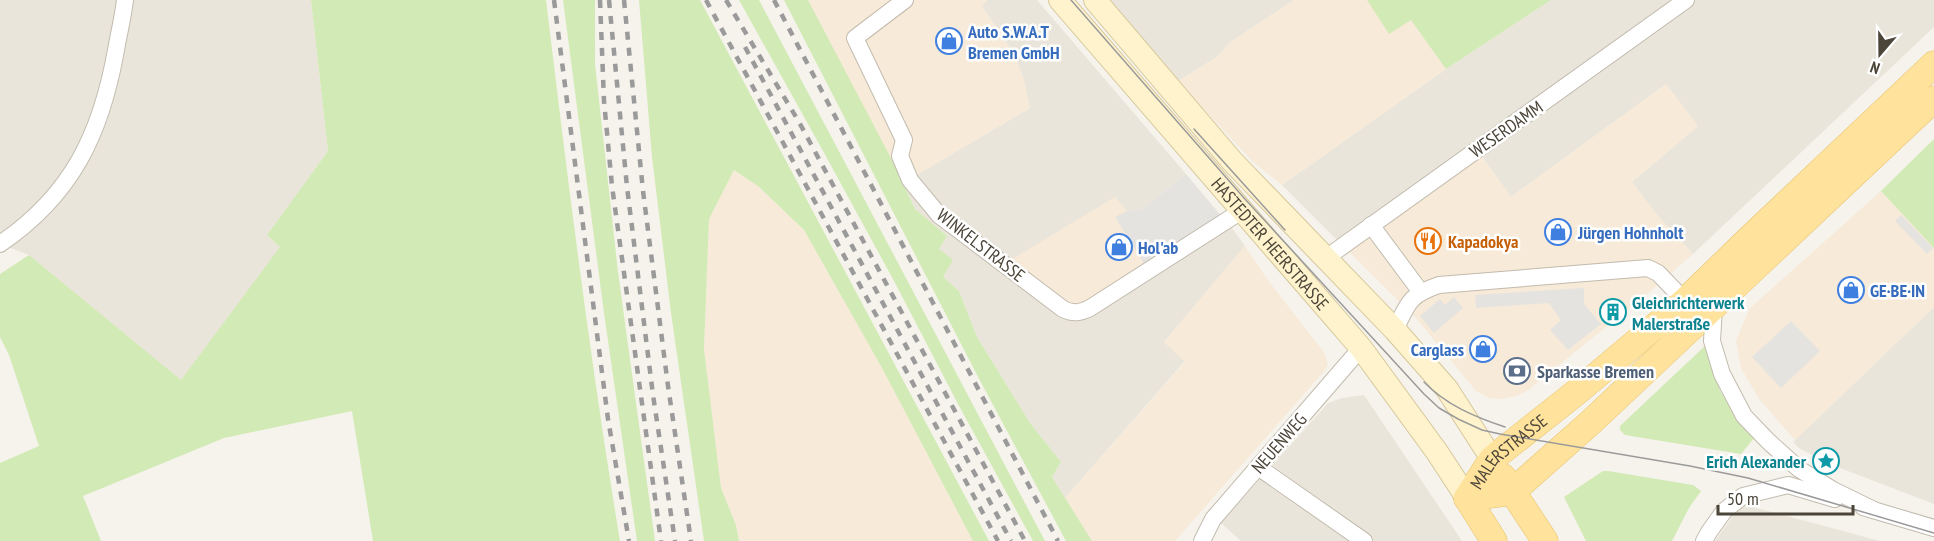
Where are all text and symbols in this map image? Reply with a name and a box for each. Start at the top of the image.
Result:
place label: Auto S.W.A.T Bremen GmbH [967,20,1060,64]
north arrow [1850,24,1910,84]
shop icon: Auto S.W.A.T Bremen GmbH [934,26,964,56]
text: N [1867,57,1882,79]
street label: WESERDAMM [1465,95,1547,163]
street label: HASTEDTER HEERSTRASSE [1207,172,1334,315]
street label: WINKELSTRASSE [932,203,1030,287]
shop icon: Jürgen Hohnholt [1543,217,1573,247]
place label: Jürgen Hohnholt [1577,221,1684,244]
restaurant icon: Kapadokya [1413,226,1443,256]
place label: Kapadokya [1448,230,1518,253]
shop icon: Hol'ab [1104,232,1134,262]
place label: Hol'ab [1138,236,1178,259]
shop icon: GE·BE·IN [1836,275,1866,305]
place label: GE·BE·IN [1870,279,1925,302]
place label: Gleichrichterwerk Malerstraße [1632,291,1745,335]
building icon: Gleichrichterwerk Malerstraße [1598,297,1628,327]
shop icon: Carglass [1468,334,1498,364]
place label: Carglass [1411,338,1464,361]
bank icon: Sparkasse Bremen [1502,356,1532,386]
place label: Sparkasse Bremen [1537,360,1654,383]
street label: NEUENWEG [1246,408,1312,478]
street label: MALERSTRASSE [1464,409,1551,493]
place icon: Erich Alexander [1811,446,1841,476]
place label: Erich Alexander [1706,450,1807,473]
scale bar [1718,478,1853,516]
text: 50 m [1727,487,1759,510]

